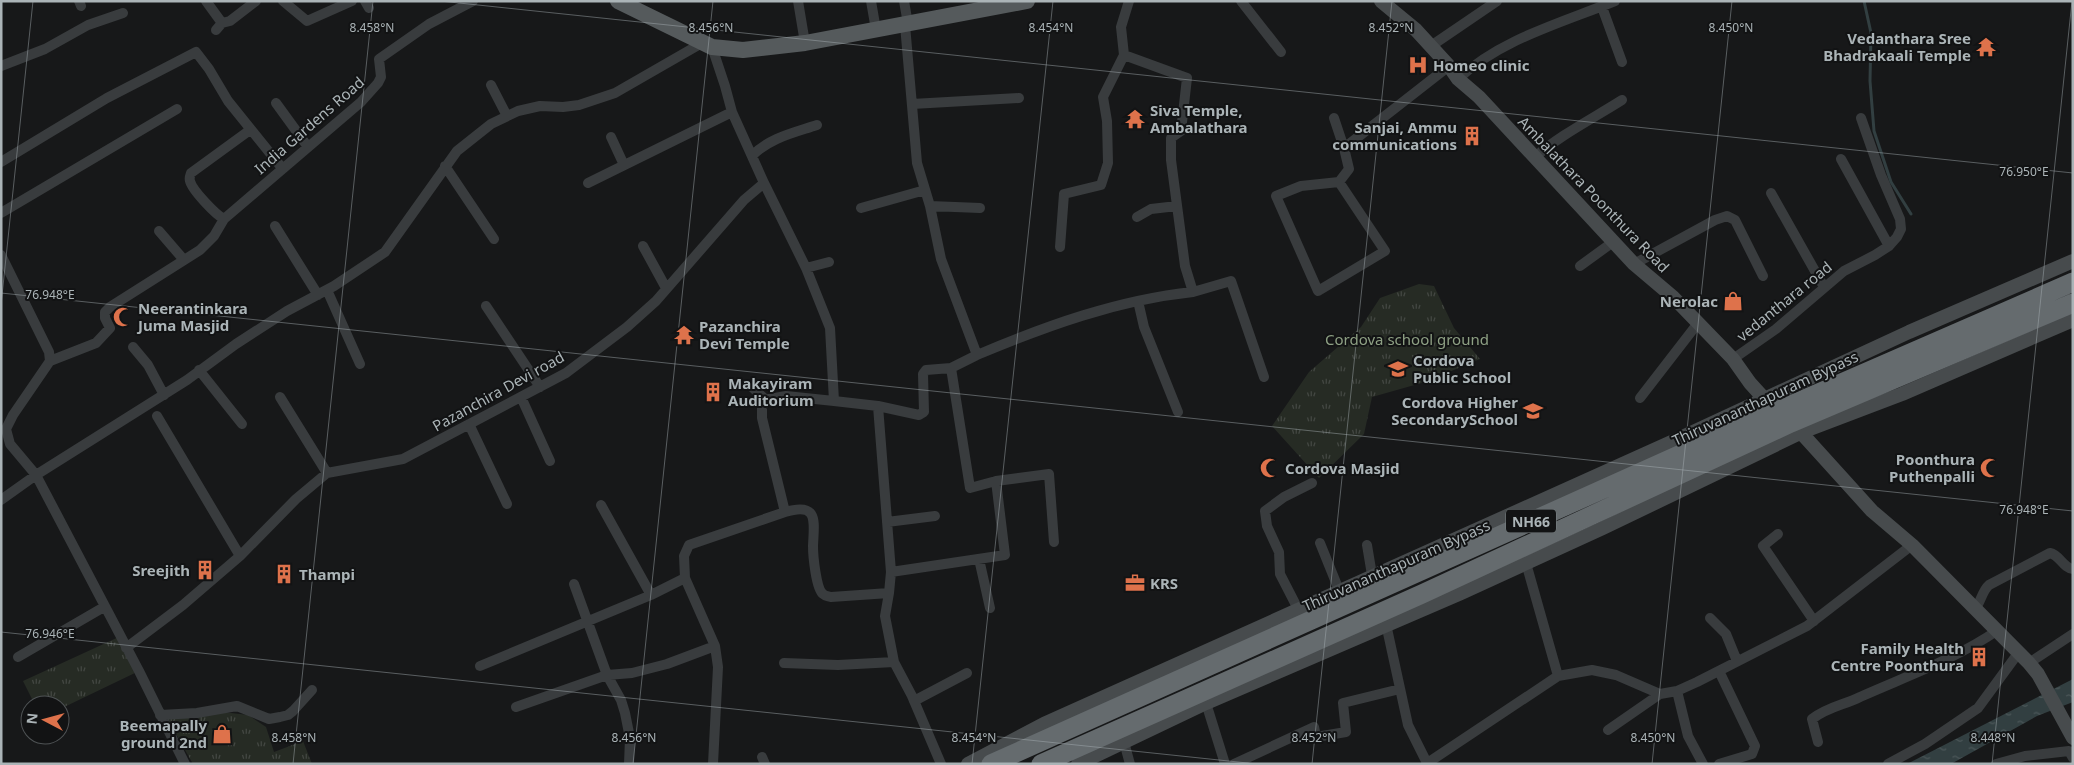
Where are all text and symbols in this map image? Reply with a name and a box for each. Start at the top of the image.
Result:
text: 8.458°N [350,19,394,36]
text: 8.456°N [689,19,733,36]
text: 8.454°N [1029,19,1073,36]
text: 8.452°N [1369,19,1413,36]
text: 8.450°N [1709,19,1753,36]
place label: Vedanthara Sree Bhadrakaali Temple [1823,28,1971,65]
temple icon: Vedanthara Sree Bhadrakaali Temple [1975,36,1997,58]
hospital icon: Homeo clinic [1407,54,1429,76]
place label: Homeo clinic [1433,55,1530,75]
street label: India Gardens Road [250,72,368,178]
place label: Siva Temple, Ambalathara [1150,100,1248,137]
temple icon: Siva Temple, Ambalathara [1124,108,1146,130]
street label: Ambalathara Poonthura Road [1514,112,1674,276]
place label: Sanjai, Ammu communications [1332,117,1457,154]
building icon: Sanjai, Ammu communications [1461,125,1483,147]
text: 76.950°E [1999,163,2049,180]
street label: vedanthara road [1732,256,1836,346]
text: 76.948°E [25,286,75,303]
shop icon: Nerolac [1722,290,1744,312]
place label: Nerolac [1660,291,1718,311]
place label: Neerantinkara Juma Masjid [136,298,248,335]
mosque icon: Neerantinkara Juma Masjid [112,306,134,328]
place label: Pazanchira Devi Temple [699,316,790,353]
temple icon: Pazanchira Devi Temple [673,324,695,346]
park label: Cordova school ground [1325,329,1489,349]
street label: Pazanchira Devi road [428,346,568,436]
street label: Thiruvananthapuram Bypass [1669,346,1861,450]
place label: Cordova Public School [1413,350,1511,387]
school or university icon: Cordova Public School [1387,358,1409,380]
place label: Makayiram Auditorium [728,373,814,410]
building icon: Makayiram Auditorium [702,381,724,403]
place label: Cordova Higher SecondarySchool [1391,392,1518,429]
school or university icon: Cordova Higher SecondarySchool [1522,400,1544,422]
place label: Poonthura Puthenpalli [1889,449,1975,486]
mosque icon: Cordova Masjid [1259,457,1281,479]
mosque icon: Poonthura Puthenpalli [1979,457,2001,479]
place label: Cordova Masjid [1285,458,1400,478]
text: 76.948°E [1999,501,2049,518]
road number: NH66 [1506,510,1556,532]
street label: Thiruvananthapuram Bypass [1299,515,1493,615]
building icon: Sreejith [194,559,216,581]
place label: Sreejith [132,560,190,580]
building icon: Thampi [273,563,295,585]
place label: Thampi [299,564,355,584]
office icon: KRS [1124,572,1146,594]
place label: KRS [1150,573,1178,593]
text: 76.946°E [25,625,75,642]
place label: Family Health Centre Poonthura [1831,638,1964,675]
building icon: Family Health Centre Poonthura [1968,646,1990,668]
north arrow [20,695,70,745]
text: N [22,712,42,725]
place label: Beemapally ground 2nd [120,715,207,752]
shop icon: Beemapally ground 2nd [211,723,233,745]
text: 8.458°N [272,729,316,746]
text: 8.456°N [612,729,656,746]
text: 8.454°N [952,729,996,746]
text: 8.452°N [1292,729,1336,746]
text: 8.450°N [1631,729,1675,746]
text: 8.448°N [1971,729,2015,746]

